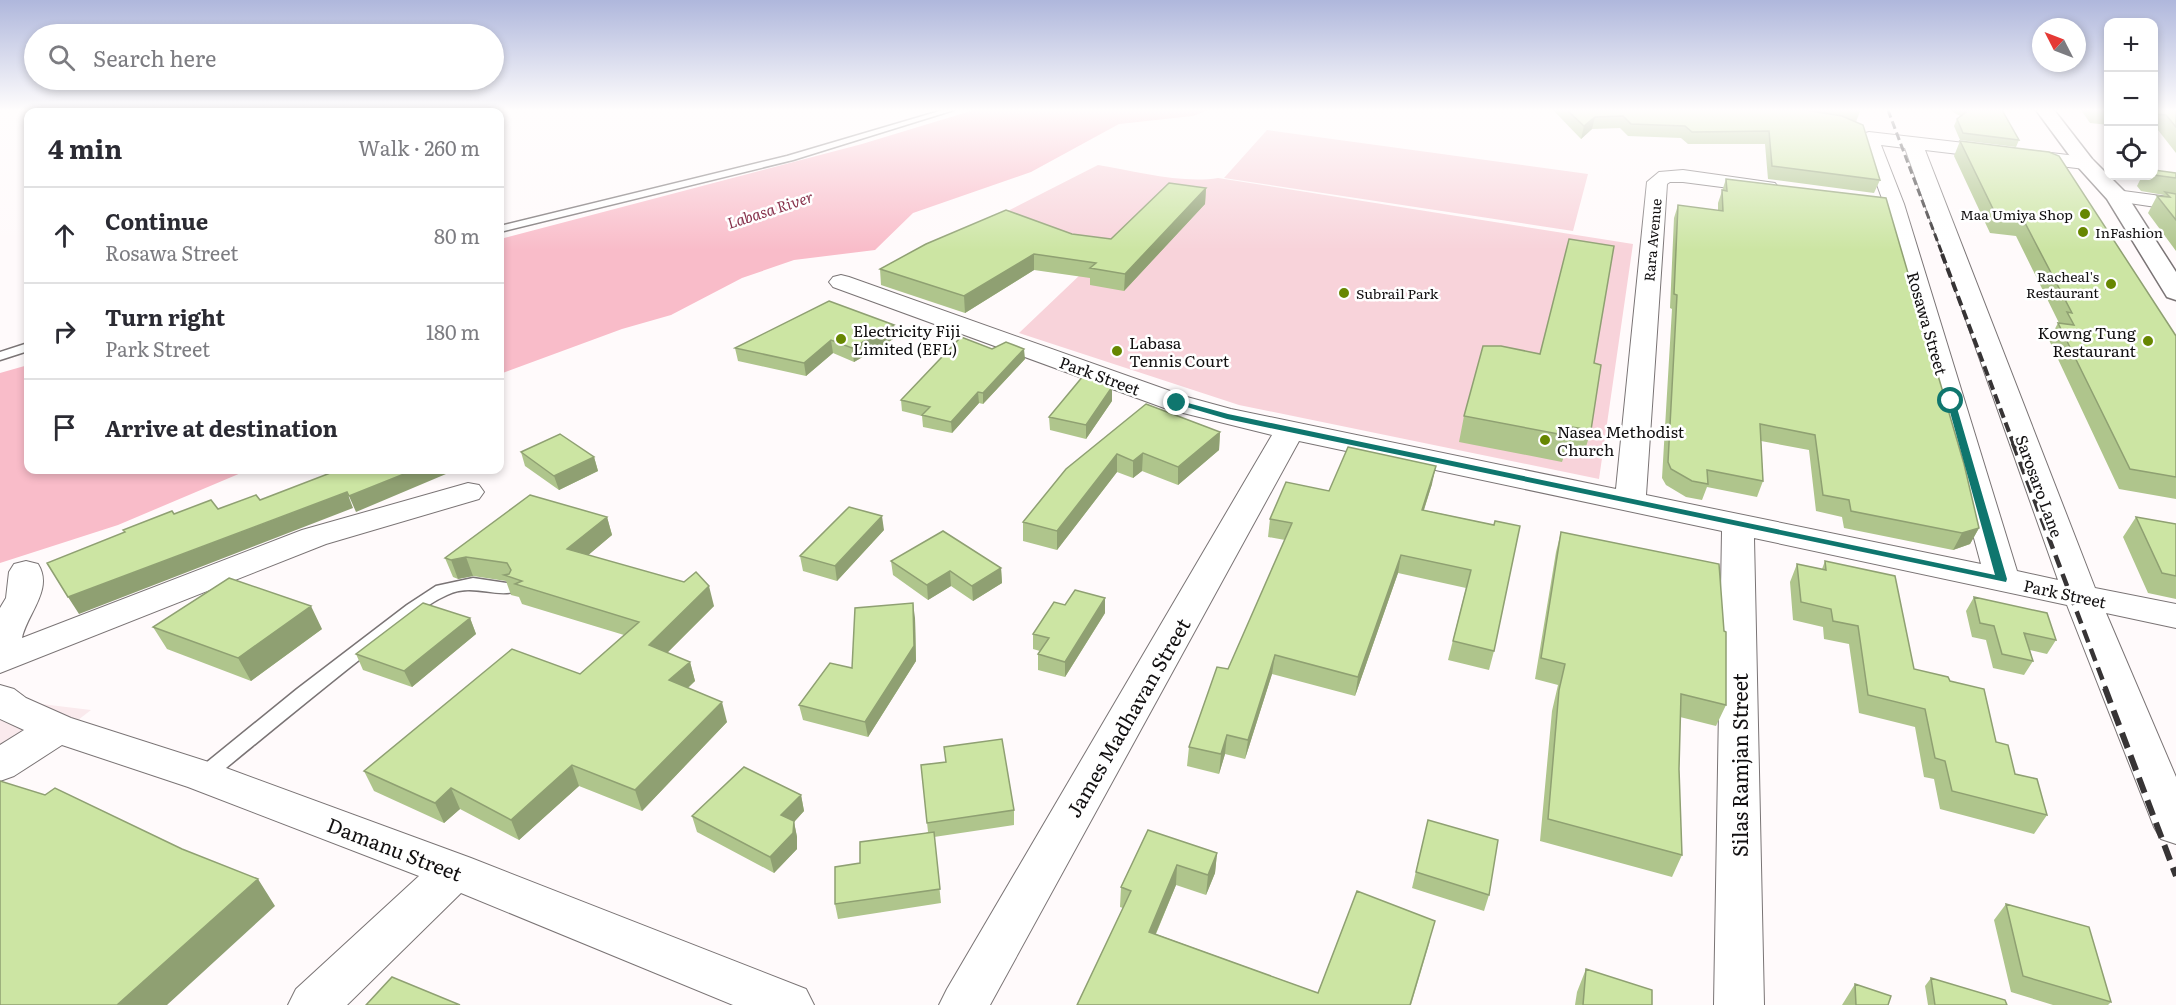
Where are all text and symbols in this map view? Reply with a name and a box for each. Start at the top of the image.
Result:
north arrow [2032,18,2086,72]
map controls [2104,18,2158,180]
button: + [2104,18,2158,72]
search box [24,24,504,90]
icon: search [45,41,78,74]
text: Search here [93,41,216,74]
button: − [2104,72,2158,126]
button: locate [2104,126,2158,180]
text: 4 min [48,128,122,167]
text: Walk · 260 m [358,132,480,162]
water label: Labasa River [724,184,816,234]
street label: Rara Avenue [1638,198,1666,282]
text: Continue [105,204,208,237]
place label: Maa Umiya Shop [1960,204,2073,224]
marker: Maa Umiya Shop [2078,207,2092,221]
icon: ahead [48,219,81,252]
text: 80 m [434,220,480,250]
place label: InFashion [2095,222,2163,242]
marker: InFashion [2076,225,2090,239]
text: Rosawa Street [105,237,238,267]
place label: Racheal's Restaurant [2026,266,2099,302]
street label: Rosawa Street [1902,268,1954,378]
marker: Racheal's Restaurant [2104,277,2118,291]
place label: Subrail Park [1356,283,1439,303]
marker: Subrail Park [1337,286,1351,300]
text: Turn right [105,300,225,333]
icon: right [48,315,81,348]
text: 180 m [426,316,480,346]
place label: Electricity Fiji Limited (EFL) [853,318,961,360]
place label: Kowng Tung Restaurant [2037,320,2137,362]
place label: Labasa Tennis Court [1129,330,1230,372]
marker: Electricity Fiji Limited (EFL) [834,332,848,346]
text: Park Street [105,333,210,363]
marker: Kowng Tung Restaurant [2141,334,2155,348]
marker: Labasa Tennis Court [1110,344,1124,358]
street label: Park Street [1056,349,1144,401]
route start [1937,387,1963,413]
route end [1163,389,1189,415]
icon: arrive [48,411,81,444]
text: Arrive at destination [105,411,338,444]
place label: Nasea Methodist Church [1557,419,1685,461]
street label: Sarosaro Lane [2010,431,2070,541]
marker: Nasea Methodist Church [1538,433,1552,447]
street label: Park Street [2021,573,2109,614]
street label: James Madhavan Street [1058,612,1196,822]
street label: Silas Ramjan Street [1724,673,1754,857]
street label: Damanu Street [323,808,467,888]

